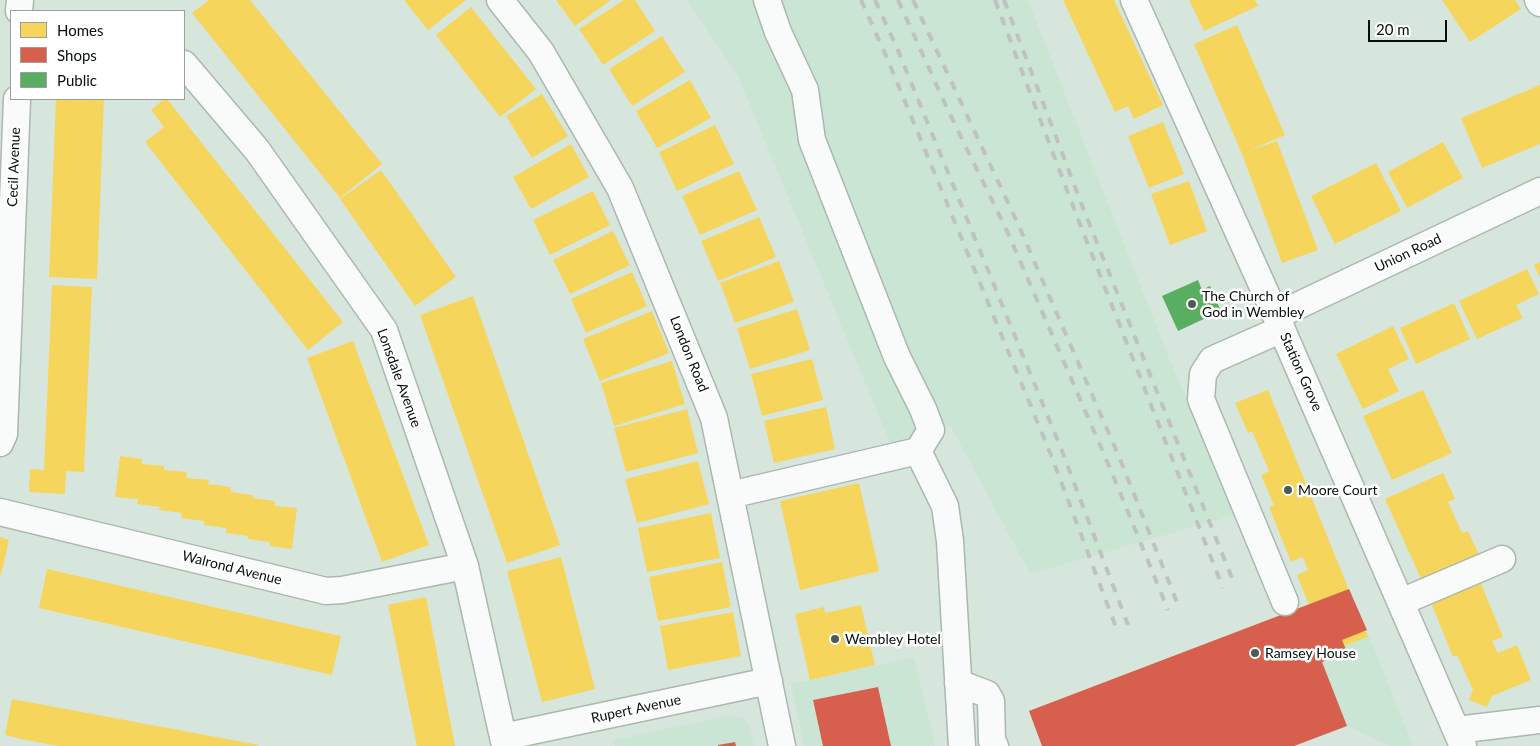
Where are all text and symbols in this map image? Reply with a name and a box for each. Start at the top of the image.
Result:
legend [10,10,185,100]
scale bar [1370,10,1449,42]
text: 20 m [1376,20,1410,38]
text: Homes [57,21,103,39]
text: Shops [57,46,97,64]
text: Public [57,71,97,89]
street label: Cecil Avenue [4,127,24,207]
street label: Union Road [1372,230,1444,276]
place label: The Church of God in Wembley [1202,288,1304,321]
marker: The Church of God in Wembley [1186,298,1198,310]
street label: London Road [666,313,712,395]
street label: Lonsdale Avenue [373,326,425,430]
street label: Station Grove [1276,330,1326,414]
place label: Moore Court [1298,482,1378,498]
marker: Moore Court [1282,484,1294,496]
street label: Walrond Avenue [180,547,284,589]
place label: Wembley Hotel [845,631,941,647]
marker: Wembley Hotel [829,633,841,645]
place label: Ramsey House [1265,645,1356,661]
marker: Ramsey House [1249,647,1261,659]
street label: Rupert Avenue [589,691,683,727]

